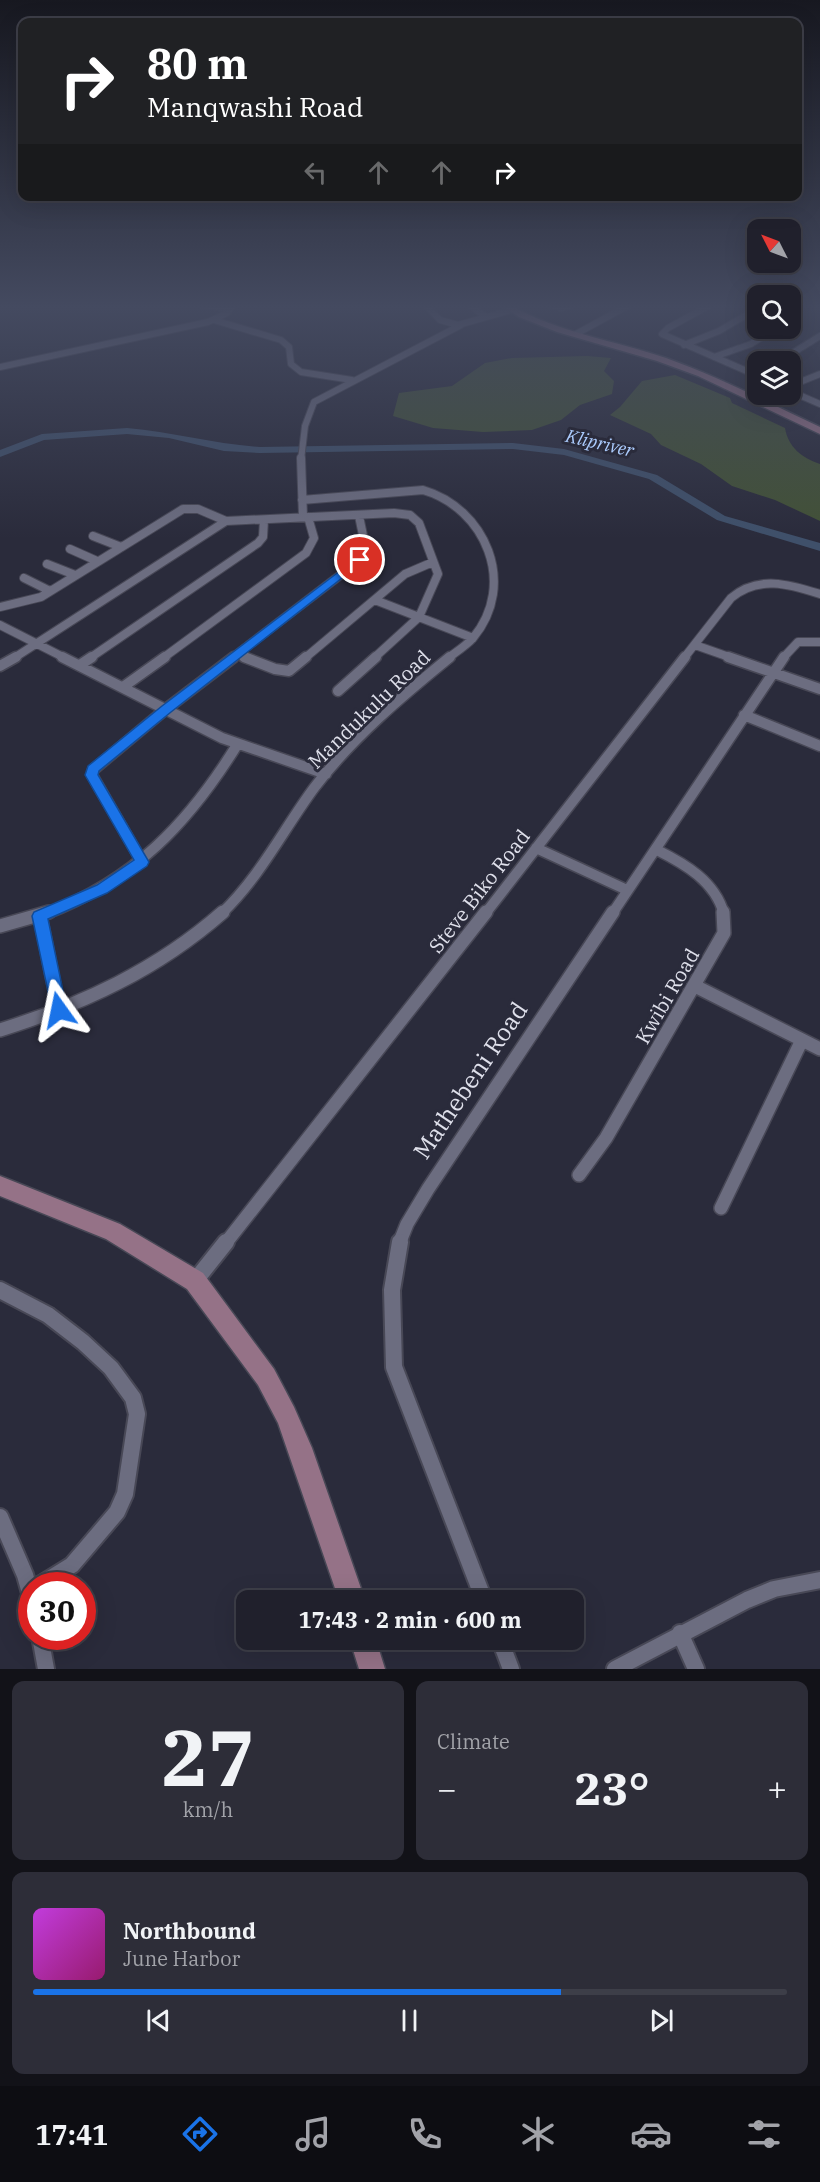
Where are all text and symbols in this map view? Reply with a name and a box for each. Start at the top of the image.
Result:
text: 80 m [147,36,248,91]
icon: right [48,42,126,120]
text: Manqwashi Road [147,89,363,124]
icon: left [299,156,332,189]
icon: ahead [362,156,395,189]
icon: ahead [425,156,458,189]
icon: right [488,156,521,189]
north arrow [747,219,801,273]
map controls [747,219,801,405]
button: search [747,285,801,339]
button: layers [747,351,801,405]
water label: Klipriver [563,424,637,462]
pin [334,534,385,585]
icon: arrive [343,543,376,576]
street label: Mandukulu Road [302,644,436,774]
street label: Steve Biko Road [422,824,536,958]
street label: Kwibi Road [629,943,705,1049]
position arrow [27,978,91,1042]
street label: Mathebeni Road [405,995,535,1165]
speed limit sign: 30 [18,1572,96,1650]
text: 17:43 · 2 min · 600 m [298,1605,522,1634]
text: 27 [161,1706,255,1807]
text: Climate [437,1728,510,1755]
text: 23° [574,1759,650,1817]
text: − [437,1767,457,1810]
text: + [767,1767,787,1810]
text: km/h [183,1796,233,1823]
text: Northbound [123,1916,256,1945]
text: June Harbor [123,1945,240,1972]
icon: previous [142,2004,175,2037]
icon: pause [393,2004,426,2037]
icon: next [645,2004,678,2037]
icon: directions [179,2113,221,2155]
icon: music [292,2113,334,2155]
icon: phone [404,2113,446,2155]
icon: climate [517,2113,559,2155]
icon: car [630,2113,672,2155]
icon: filters [743,2113,785,2155]
text: 17:41 [35,2117,108,2152]

